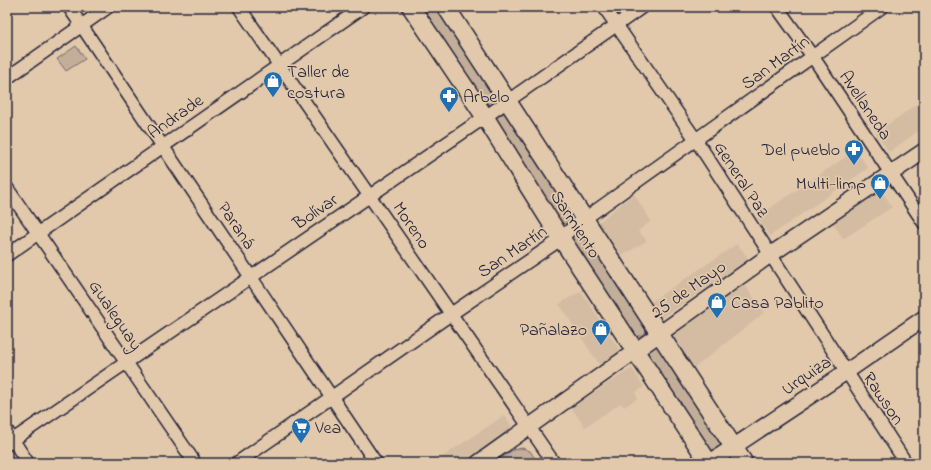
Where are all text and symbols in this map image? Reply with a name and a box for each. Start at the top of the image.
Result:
street label: San Martín [737,30,816,97]
place label: Taller de costura [287,60,350,107]
street label: Avellaneda [831,66,897,146]
shop icon: Taller de costura [262,70,284,98]
pharmacy icon: Arbelo [438,85,460,113]
place label: Arbelo [463,85,510,111]
street label: Andrade [143,88,210,147]
street label: General Paz [706,137,775,223]
place label: Del pueblo [761,138,840,164]
pharmacy icon: Del pueblo [843,138,865,166]
place label: Multi-limp [796,172,866,198]
shop icon: Multi-limp [869,172,891,200]
street label: Sarmiento [543,186,606,264]
street label: Bolívar [288,188,344,238]
street label: Paraná [210,197,261,255]
street label: Moreno [385,197,436,255]
street label: San Martín [473,220,553,286]
street label: 25 de Mayo [646,255,732,326]
street label: Gualeguay [80,276,148,357]
shop icon: Casa Pablito [706,291,728,319]
place label: Casa Pablito [731,291,824,317]
place label: Pañalazo [520,318,587,344]
shop icon: Pañalazo [590,318,612,346]
street label: Urquiza [777,350,837,403]
street label: Rawson [855,367,910,431]
supermarket icon: Vea [290,416,312,444]
place label: Vea [314,416,341,442]

